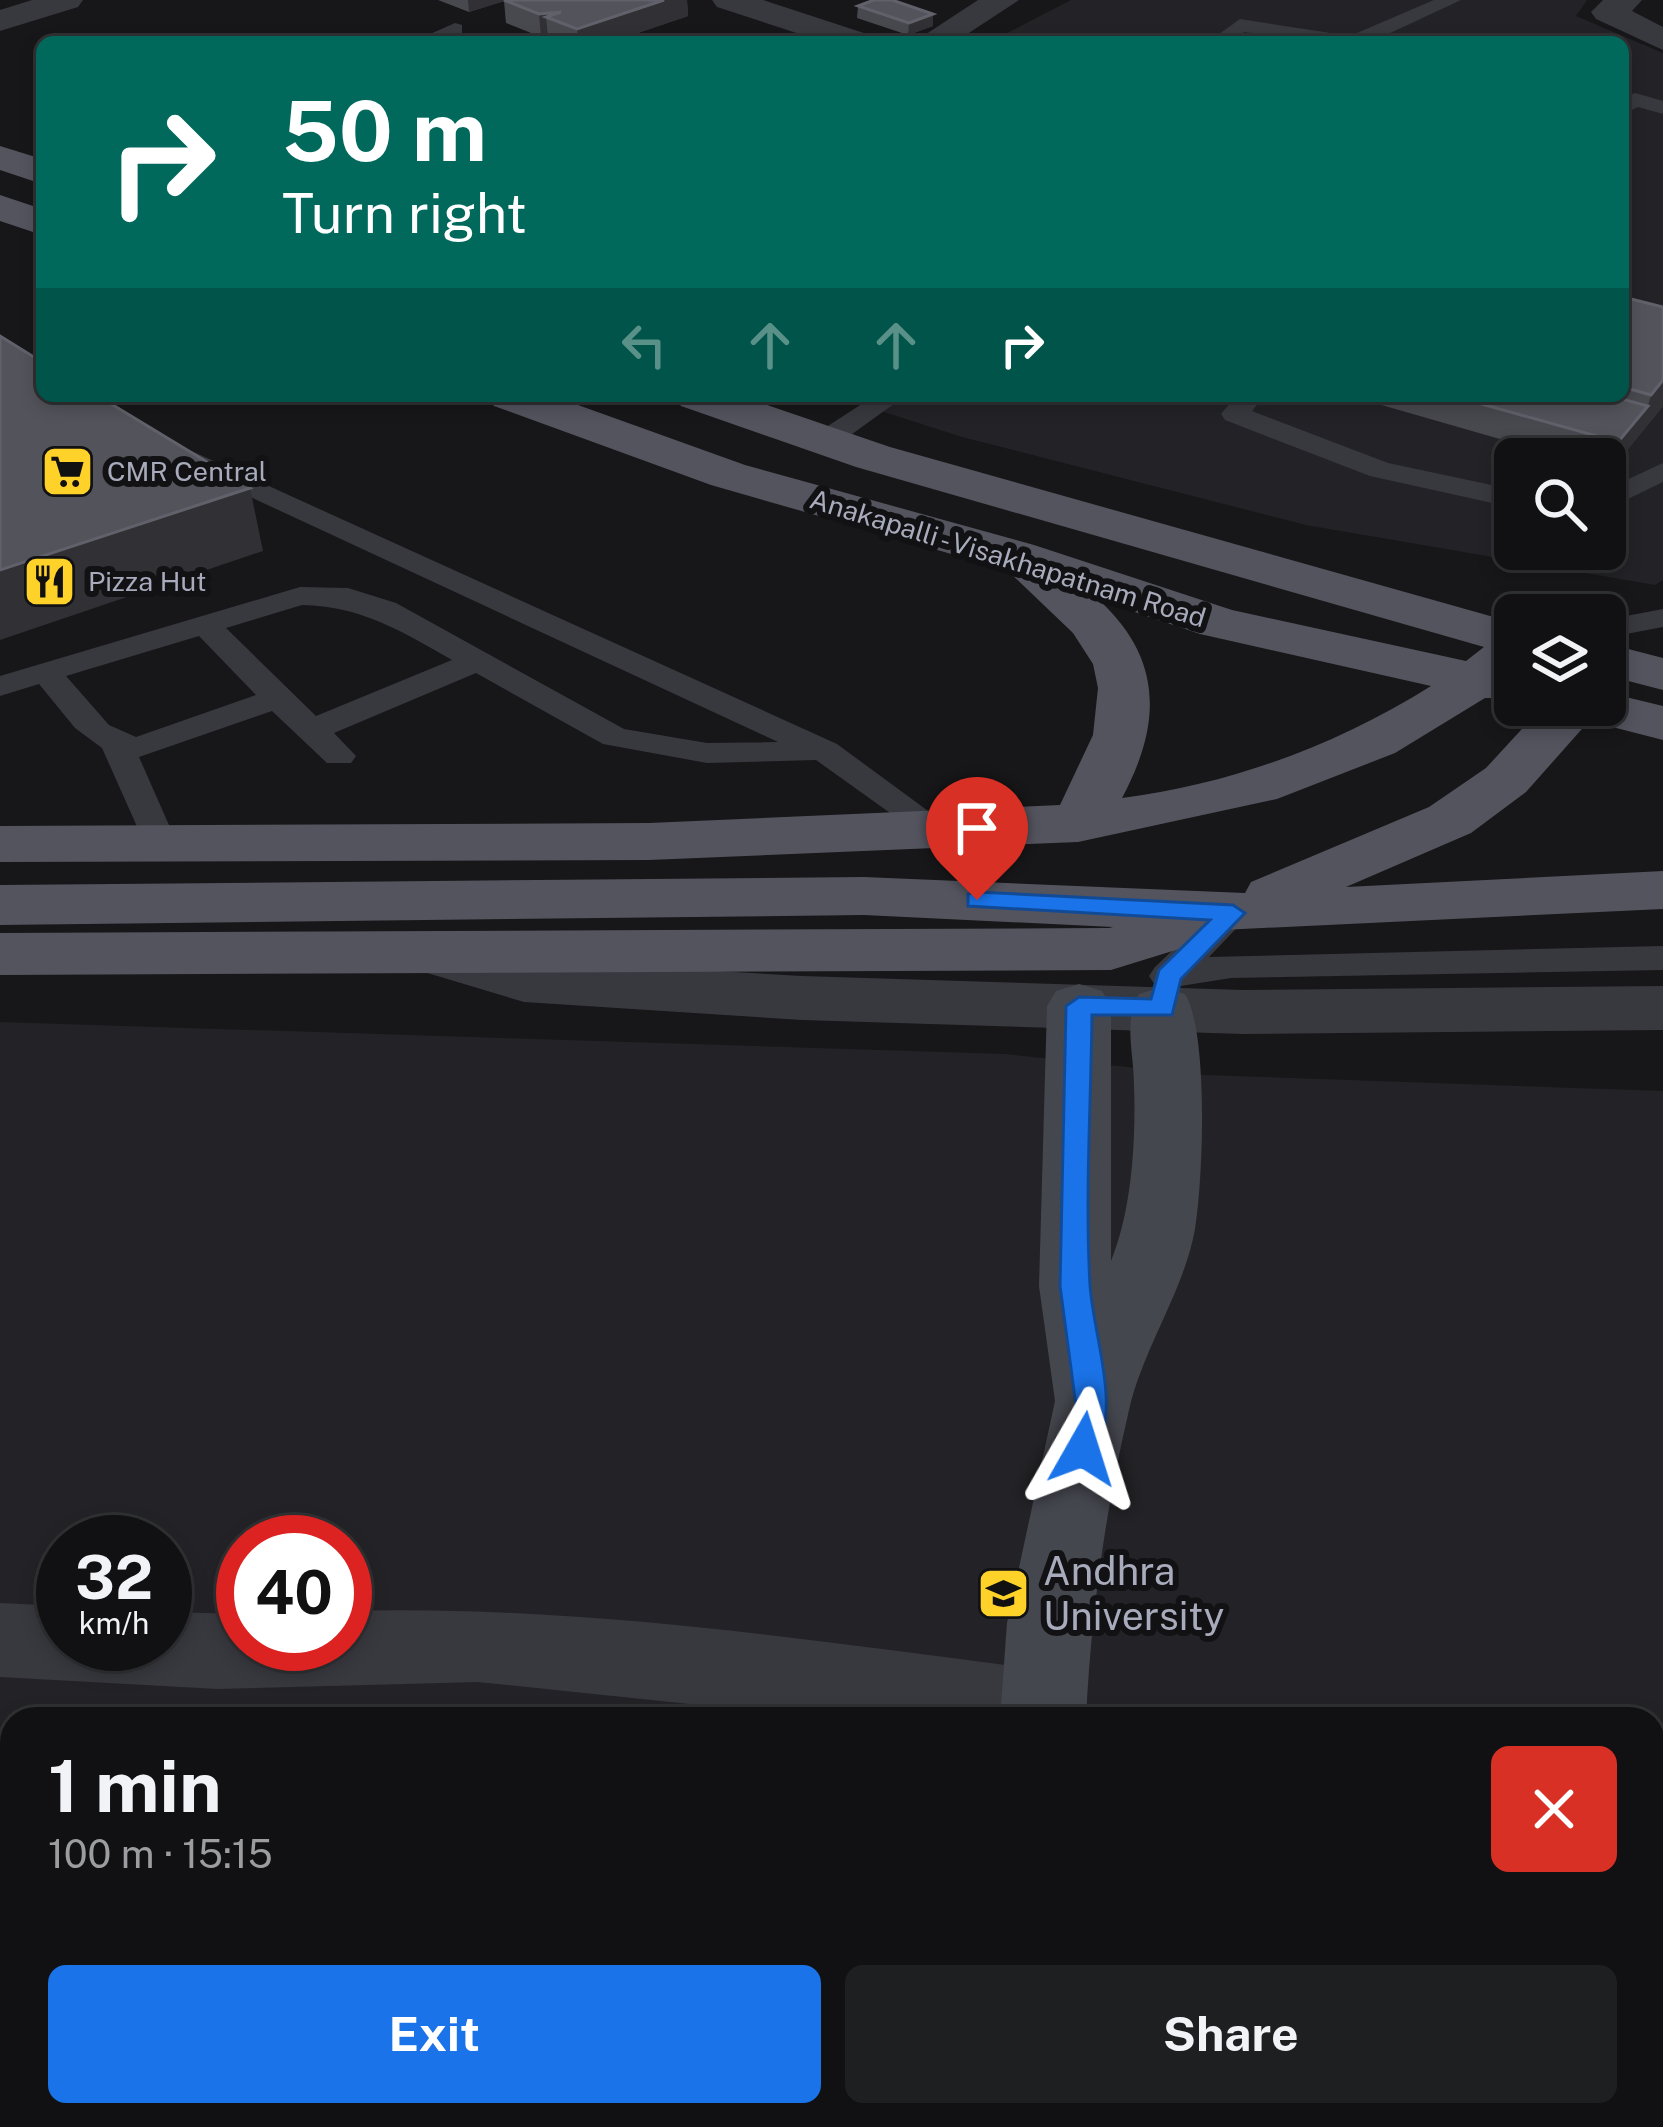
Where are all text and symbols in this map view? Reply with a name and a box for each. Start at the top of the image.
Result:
text: 50 m [282,81,487,180]
icon: right [84,84,240,240]
text: Turn right [282,182,527,245]
icon: left [611,312,677,378]
icon: ahead [737,312,803,378]
icon: ahead [863,312,929,378]
icon: right [989,312,1055,378]
map controls [1494,438,1626,726]
button: search [1494,438,1626,570]
supermarket icon: CMR Central [40,443,96,499]
place label: CMR Central [107,455,267,487]
street label: Anakapalli - Visakhapatnam Road [806,482,1210,634]
restaurant icon: Pizza Hut [21,553,77,609]
place label: Pizza Hut [88,565,207,597]
button: layers [1494,594,1626,726]
pin [926,777,1028,900]
icon: arrive [944,795,1010,861]
position arrow [1020,1386,1146,1512]
speed limit sign: 40 [216,1515,372,1671]
text: 32 [75,1542,153,1613]
place label: Andhra University [1043,1548,1224,1639]
school or university icon: Andhra University [976,1565,1032,1621]
text: km/h [79,1605,149,1641]
text: 1 min [48,1744,222,1828]
button: close [1491,1746,1617,1872]
text: 100 m · 15:15 [48,1831,273,1877]
button: Exit [48,1965,821,2103]
button: Share [845,1965,1617,2103]

